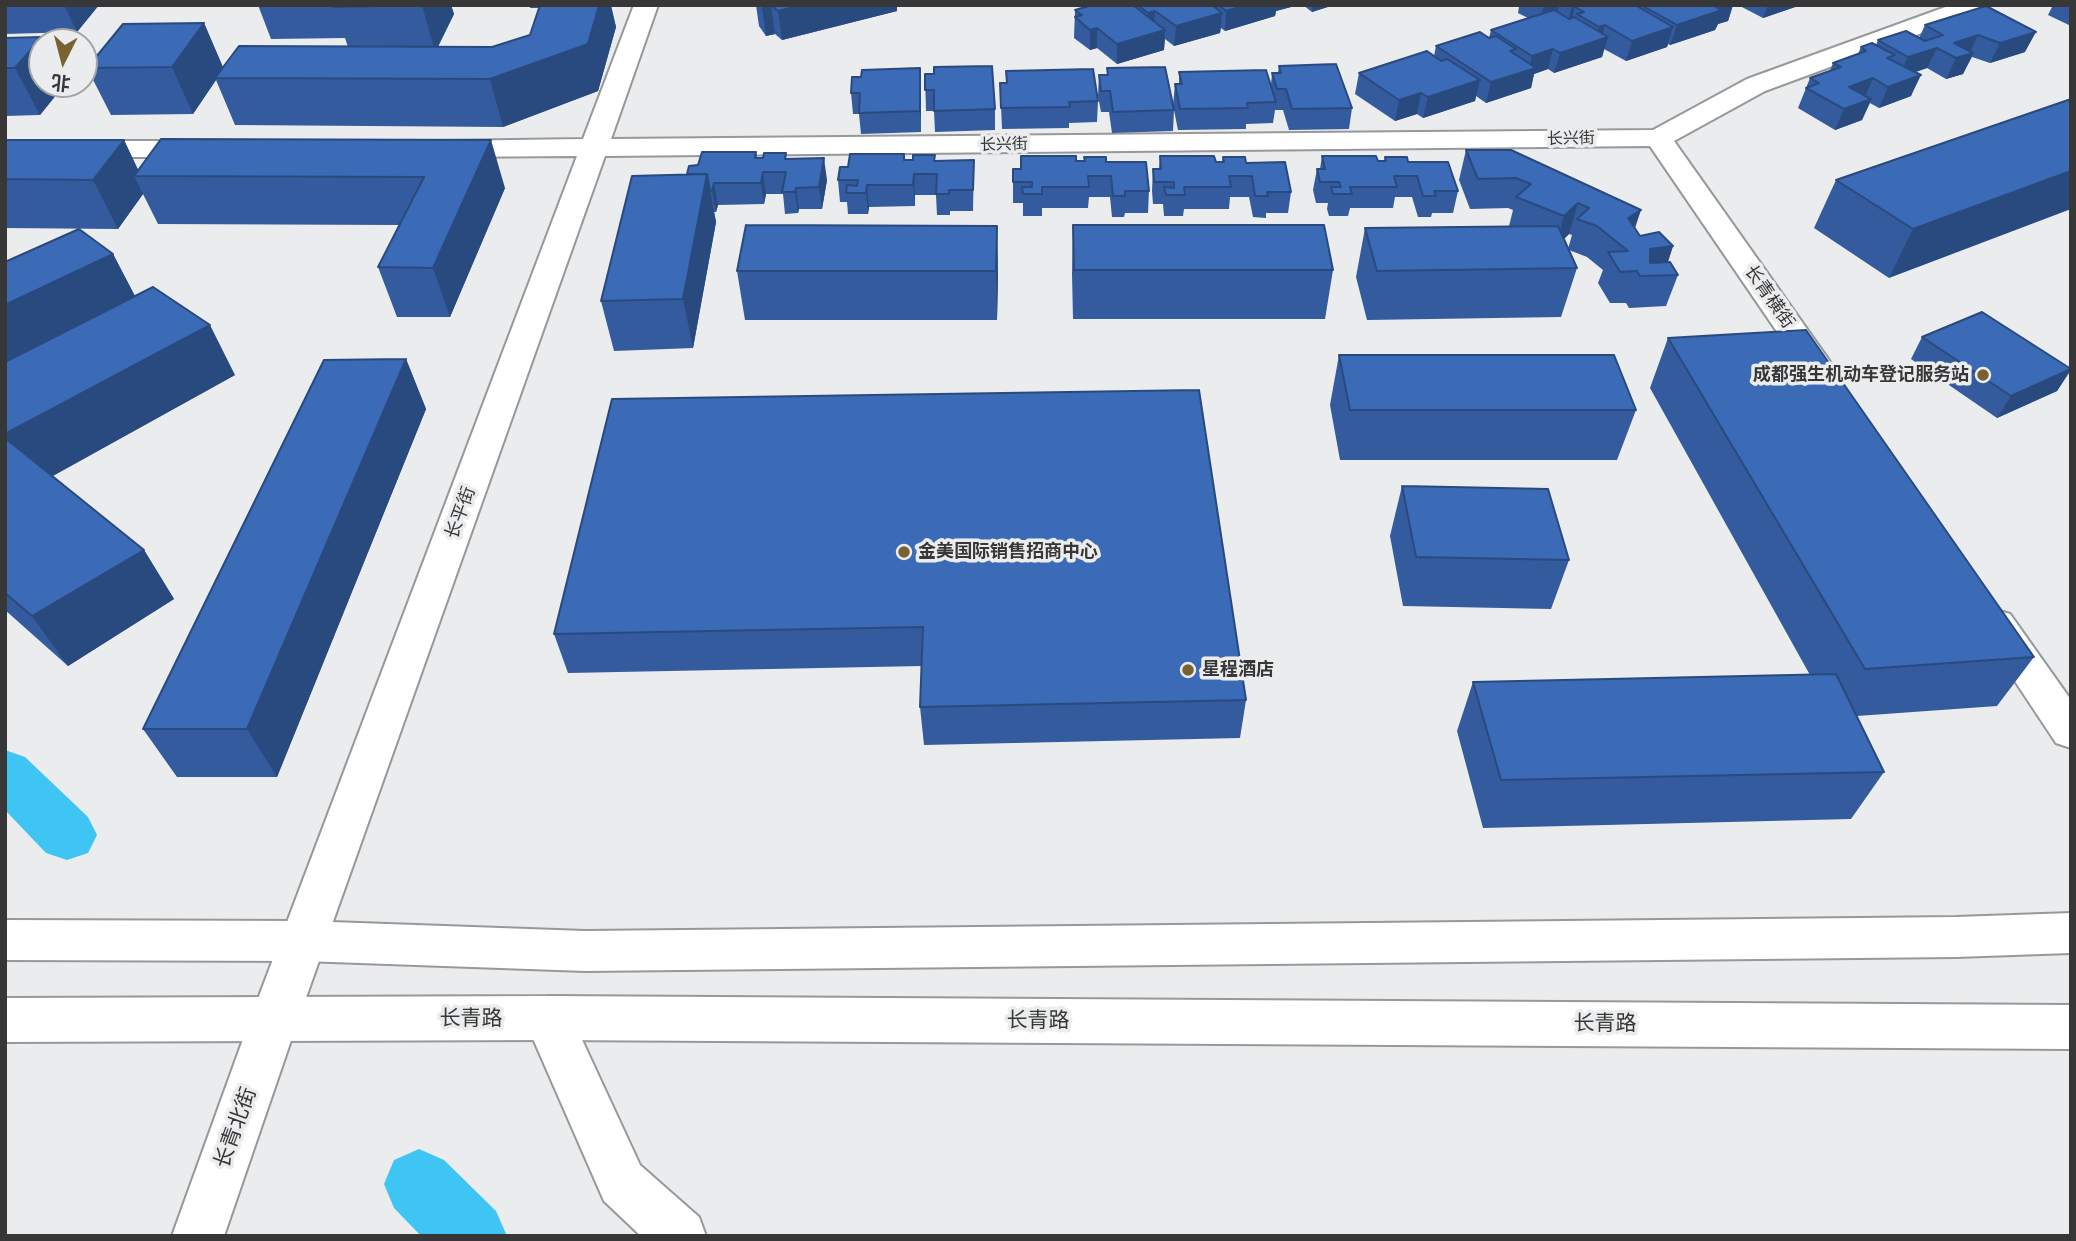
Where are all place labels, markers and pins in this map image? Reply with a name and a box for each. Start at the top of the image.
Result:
place label: 成都强生机动车登记服务站 [1753,364,1969,386]
marker: 成都强生机动车登记服务站 [1975,367,1991,383]
place label: 金美国际销售招商中心 [918,541,1098,563]
marker: 金美国际销售招商中心 [896,544,912,560]
place label: 星程酒店 [1202,659,1274,681]
marker: 星程酒店 [1180,662,1196,678]

